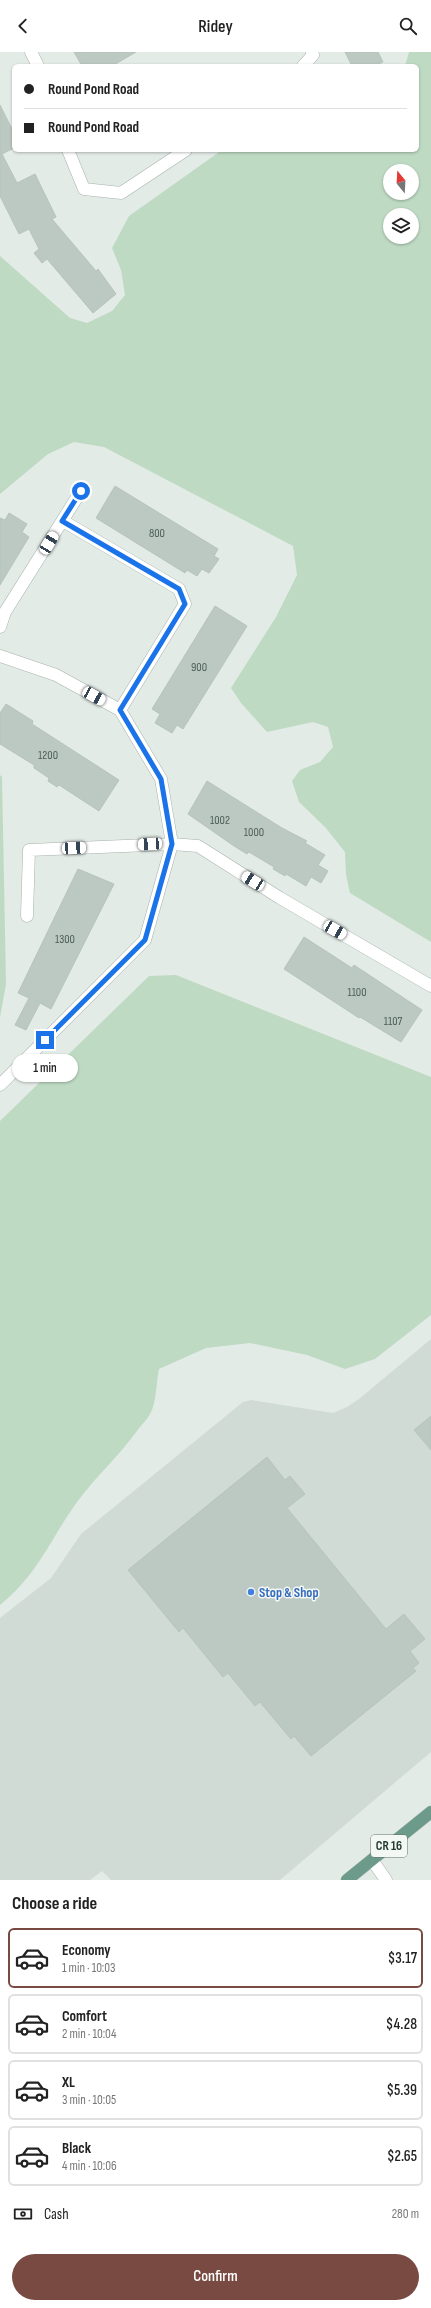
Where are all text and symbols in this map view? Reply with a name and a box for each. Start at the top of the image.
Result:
icon: back [12,15,34,37]
icon: search [397,15,419,37]
text: Ridey [198,16,233,37]
text: Round Pond Road [48,80,139,99]
text: Round Pond Road [48,118,139,137]
north arrow [383,164,419,200]
map controls [383,164,419,244]
button: layers [383,208,419,244]
route start [72,482,90,500]
house number: 800 [149,526,165,541]
car [38,530,60,556]
house number: 900 [191,660,207,675]
car [81,685,107,707]
house number: 1200 [38,748,58,763]
house number: 1002 [210,813,230,828]
house number: 1000 [244,825,264,840]
car [138,837,162,851]
car [62,841,86,855]
car [240,870,266,892]
car [322,919,348,941]
house number: 1300 [55,932,75,947]
house number: 1100 [347,985,367,1000]
house number: 1107 [384,1014,402,1029]
route end [36,1031,54,1049]
callout: 1 min [12,1054,78,1082]
text: 1 min [33,1060,57,1076]
place label: Stop & Shop [259,1584,319,1601]
marker: Stop & Shop [246,1587,256,1597]
road number: CR 16 [371,1835,407,1857]
text: Choose a ride [12,1893,97,1914]
icon: car [14,1940,50,1976]
text: Economy [62,1941,111,1960]
text: $3.17 [388,1949,417,1968]
text: 1 min · 10:03 [62,1960,116,1976]
icon: car [14,2006,50,2042]
text: Comfort [62,2007,107,2026]
text: $4.28 [386,2015,417,2034]
text: 2 min · 10:04 [62,2026,116,2042]
icon: car [14,2072,50,2108]
text: XL [62,2073,75,2092]
text: $5.39 [386,2081,417,2100]
text: 3 min · 10:05 [62,2092,116,2108]
icon: car [14,2138,50,2174]
text: Black [62,2139,91,2158]
text: $2.65 [387,2147,417,2166]
text: 4 min · 10:06 [62,2158,117,2174]
icon: cash [12,2203,34,2225]
text: Cash [44,2205,69,2224]
text: 280 m [392,2206,419,2222]
button: Confirm [12,2254,419,2300]

